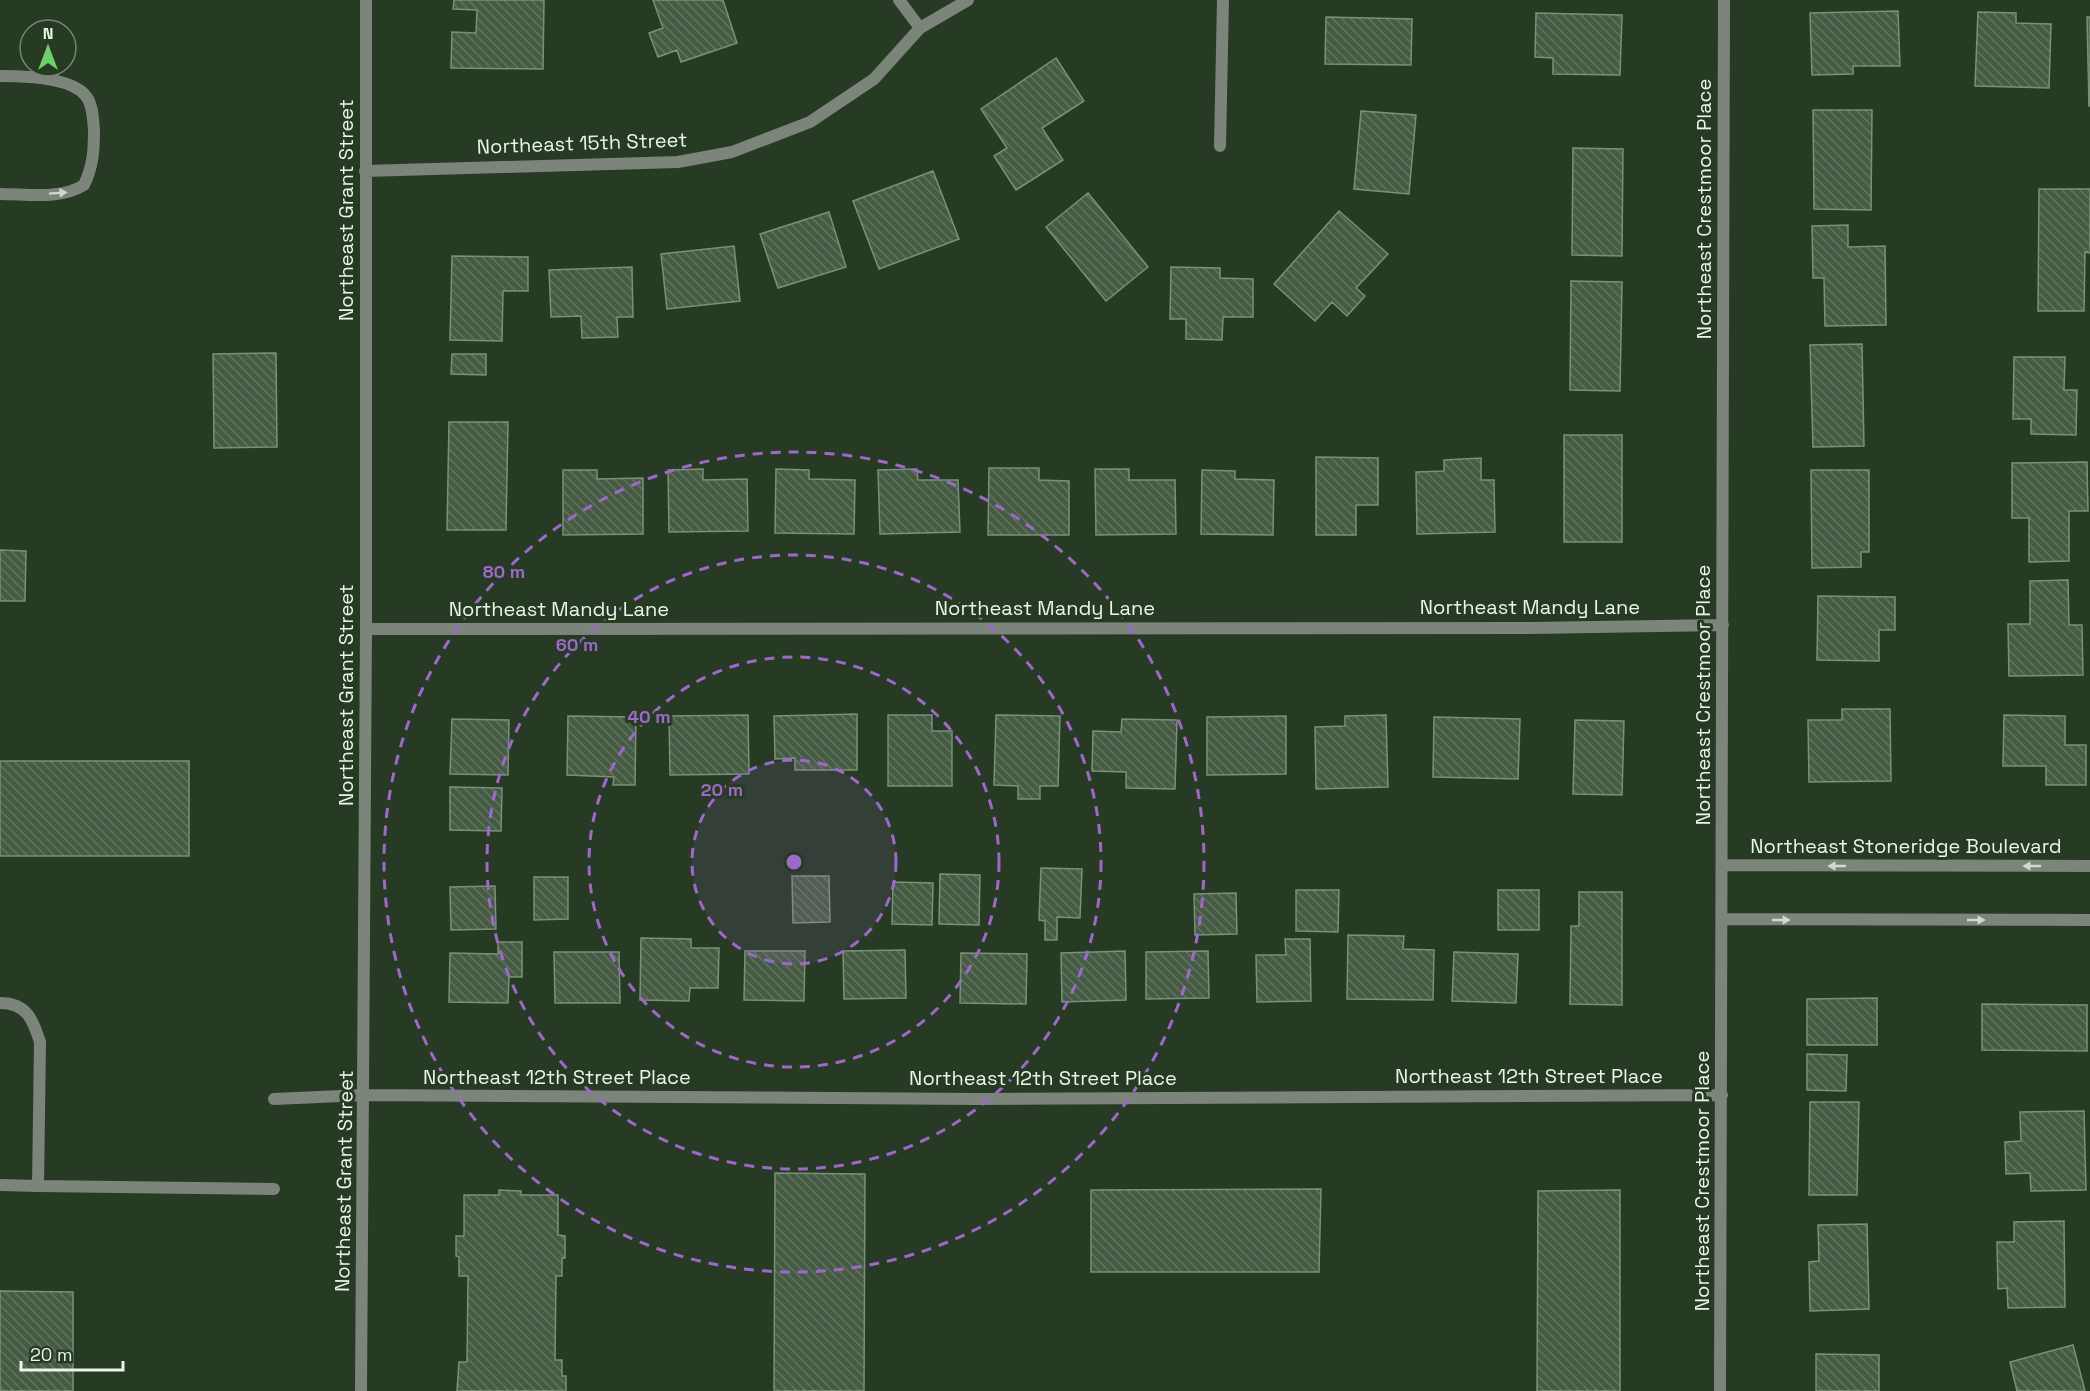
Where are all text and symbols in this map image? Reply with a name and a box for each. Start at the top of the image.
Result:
north arrow [18,18,78,78]
text: N [43,23,53,44]
street label: Northeast Crestmoor Place [1691,79,1717,339]
street label: Northeast Grant Street [333,99,359,321]
street label: Northeast 15th Street [476,126,688,160]
one-way arrow [49,188,68,198]
text: 80 m [483,560,525,583]
street label: Northeast Crestmoor Place [1690,565,1716,825]
street label: Northeast Grant Street [333,584,359,806]
street label: Northeast Mandy Lane [1420,594,1640,620]
street label: Northeast Mandy Lane [935,595,1155,621]
street label: Northeast Mandy Lane [449,596,669,622]
text: 60 m [556,633,598,656]
text: 40 m [627,705,671,728]
text: 20 m [701,778,743,801]
street label: Northeast Stoneridge Boulevard [1750,833,2062,859]
centre of rings [784,852,804,872]
one-way arrow [1827,861,1846,871]
one-way arrow [2022,861,2041,871]
one-way arrow [1771,915,1790,925]
one-way arrow [1966,915,1985,925]
street label: Northeast Crestmoor Place [1689,1051,1715,1311]
street label: Northeast 12th Street Place [1395,1063,1663,1089]
street label: Northeast 12th Street Place [423,1064,691,1090]
street label: Northeast 12th Street Place [909,1065,1177,1091]
street label: Northeast Grant Street [329,1070,359,1292]
scale bar [21,1334,123,1372]
text: 20 m [30,1343,73,1366]

